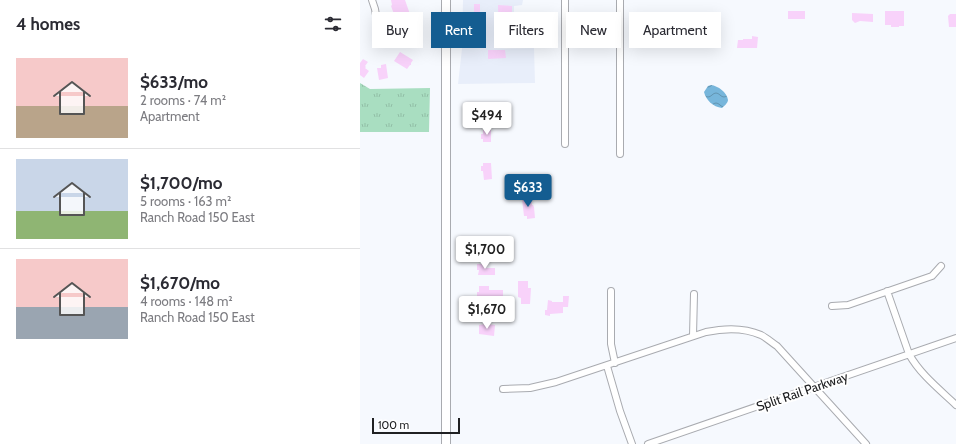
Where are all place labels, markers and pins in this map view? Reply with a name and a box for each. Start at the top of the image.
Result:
pin: $494 [463,102,511,136]
pin: $633 [504,174,552,208]
pin: $1,700 [452,236,518,270]
pin: $1,670 [454,296,520,330]

